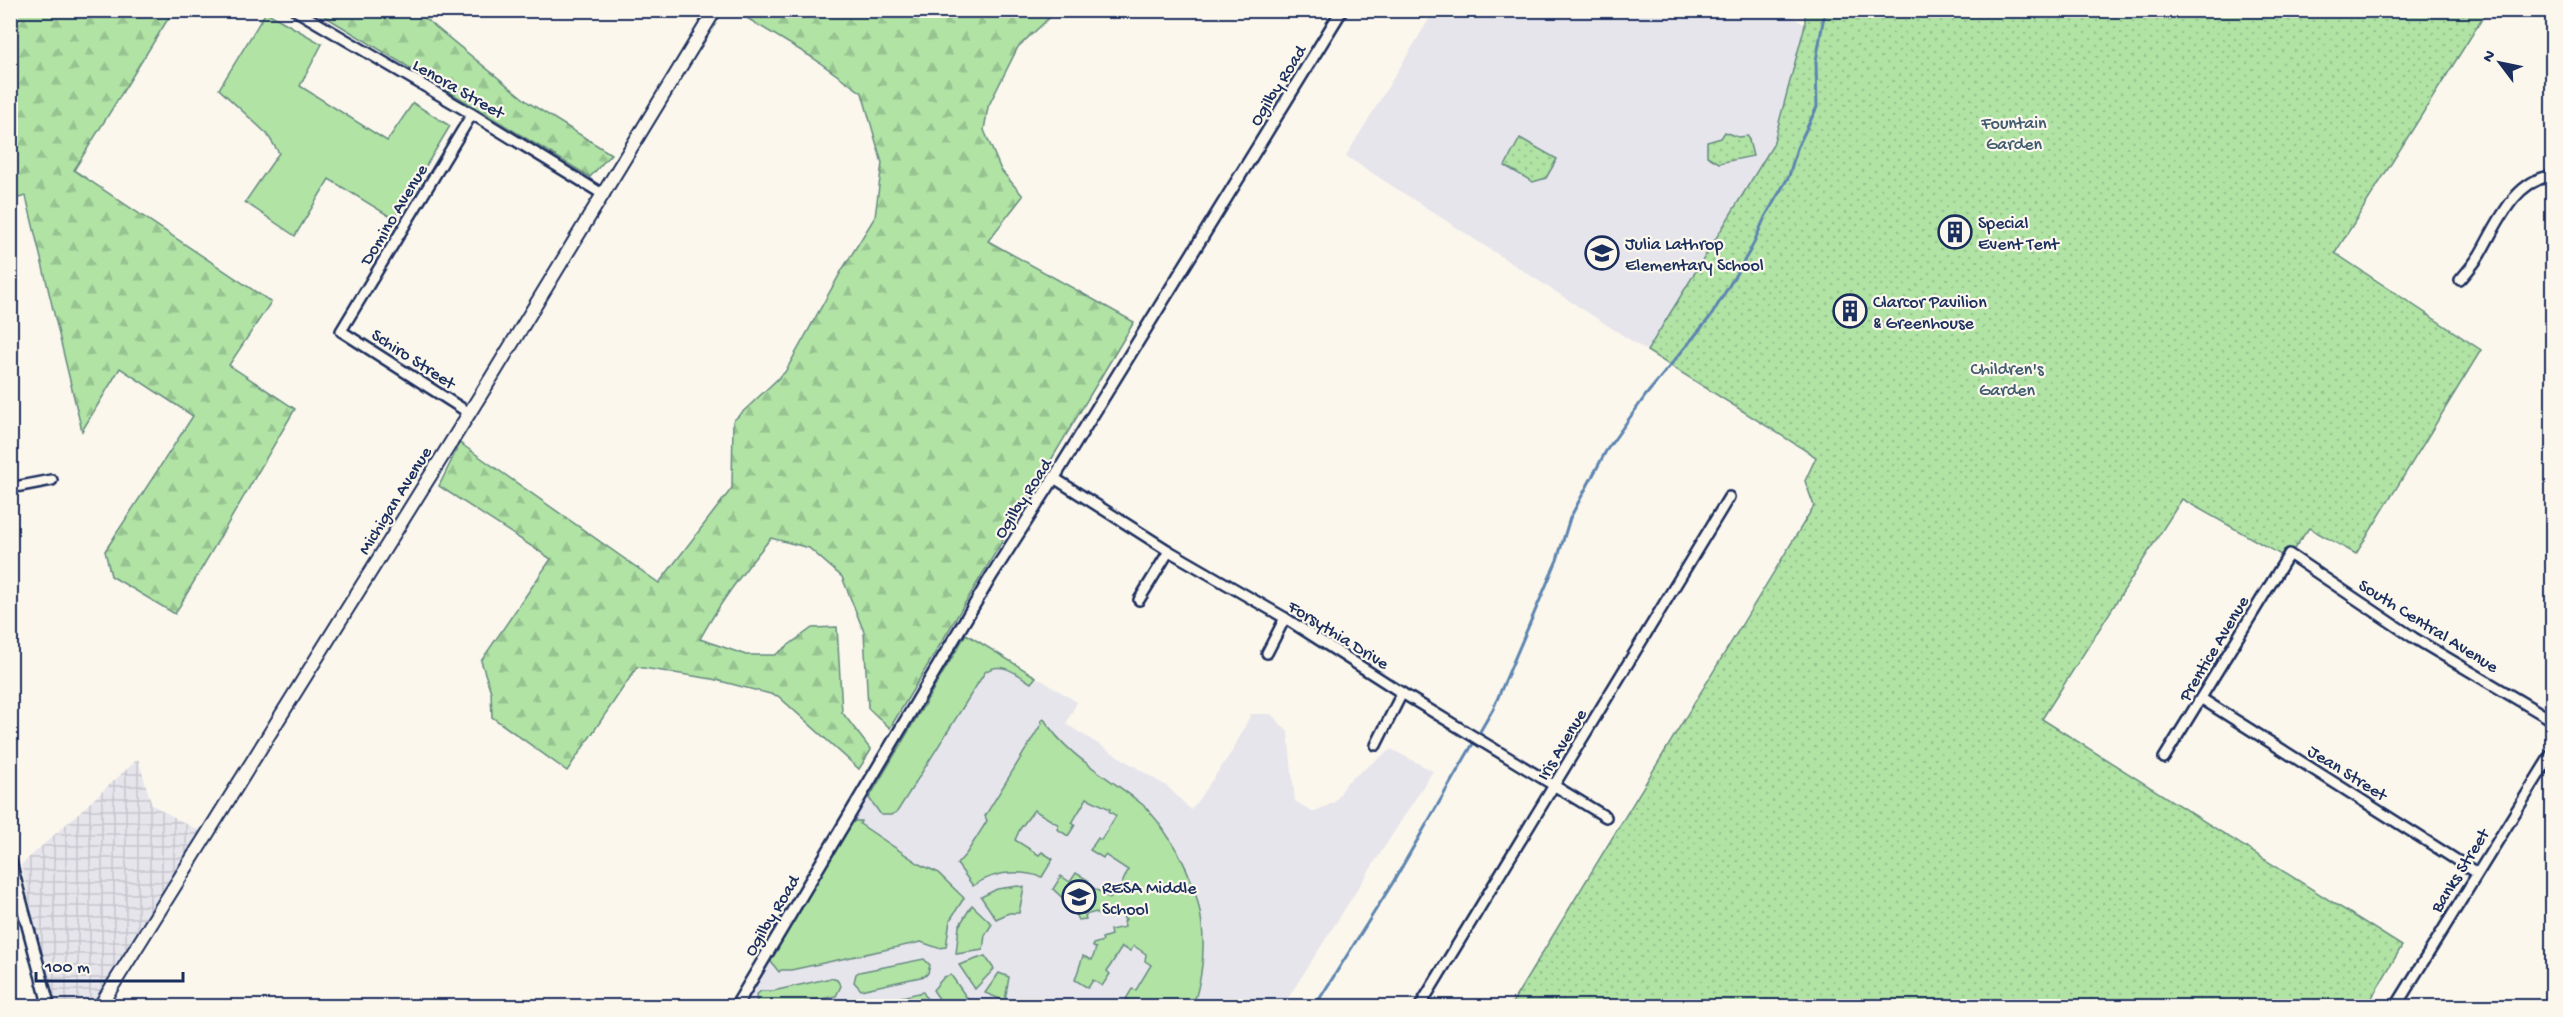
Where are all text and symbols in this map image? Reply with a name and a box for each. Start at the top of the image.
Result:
north arrow [2470,33,2530,93]
street label: Ogilby Road [1246,41,1313,130]
text: N [2479,47,2501,66]
street label: Lenora Street [408,55,509,126]
park label: Fountain Garden [1980,114,2047,156]
street label: Domino Avenue [356,160,434,270]
building icon: Special Event Tent [1937,214,1973,250]
place label: Special Event Tent [1978,214,2060,256]
school or university icon: Julia Lathrop Elementary School [1584,235,1620,271]
place label: Julia Lathrop Elementary School [1625,235,1764,277]
building icon: Clarcor Pavilion & Greenhouse [1832,293,1868,329]
place label: Clarcor Pavilion & Greenhouse [1873,293,1987,335]
street label: Schiro Street [367,325,460,396]
park label: Children's Garden [1970,360,2045,402]
street label: Michigan Avenue [355,443,438,559]
street label: Ogilby Road [991,454,1058,543]
street label: South Central Avenue [2354,576,2502,679]
street label: Prentice Avenue [2175,592,2255,707]
street label: Forsythia Drive [1283,596,1393,676]
street label: Iris Avenue [1534,705,1593,785]
street label: Jean Street [2303,741,2392,808]
street label: Banks Street [2427,824,2496,918]
street label: Ogilby Road [741,871,806,961]
school or university icon: RESA Middle School [1061,879,1097,915]
place label: RESA Middle School [1102,879,1197,921]
scale bar [36,945,183,983]
text: 100 m [44,958,90,979]

